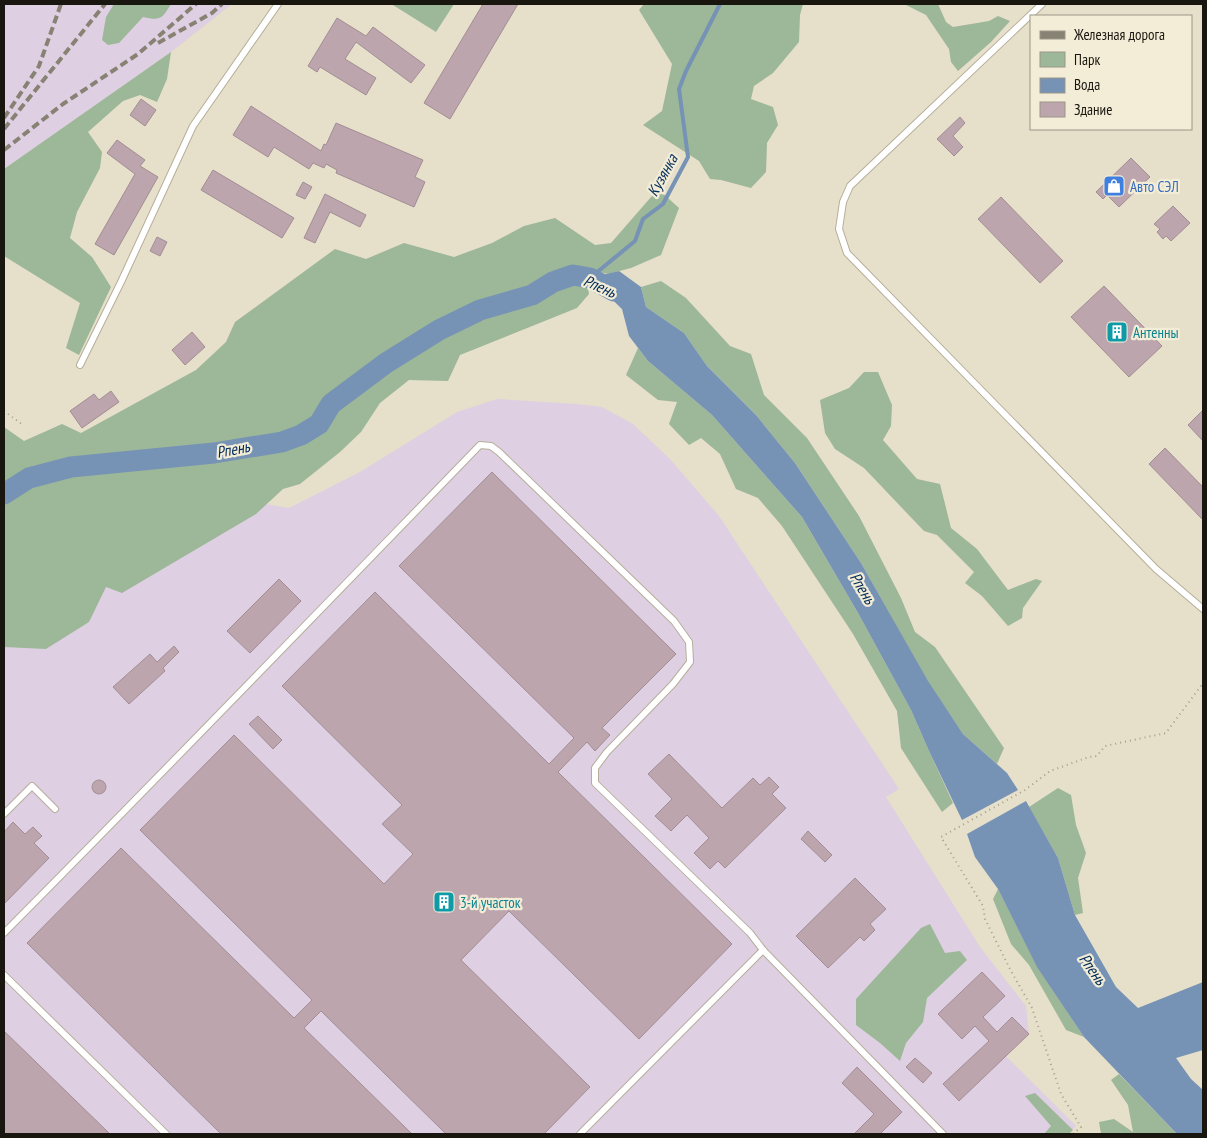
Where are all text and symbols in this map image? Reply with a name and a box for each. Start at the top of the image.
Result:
legend [1030,15,1192,130]
text: Железная дорога [1073,25,1165,44]
text: Парк [1074,50,1100,69]
text: Вода [1074,75,1100,94]
text: Здание [1074,100,1112,119]
water label: Кузянка [642,149,682,200]
shop icon: Авто СЭЛ [1102,174,1126,198]
place label: Авто СЭЛ [1130,177,1179,196]
water label: Рпень [581,270,620,302]
building icon: Антенны [1105,320,1129,344]
place label: Антенны [1133,323,1179,342]
water label: Рпень [215,436,252,462]
water label: Рпень [846,569,881,608]
building icon: 3-й участок [432,890,456,914]
place label: 3-й участок [460,893,521,912]
water label: Рпень [1075,950,1111,989]

